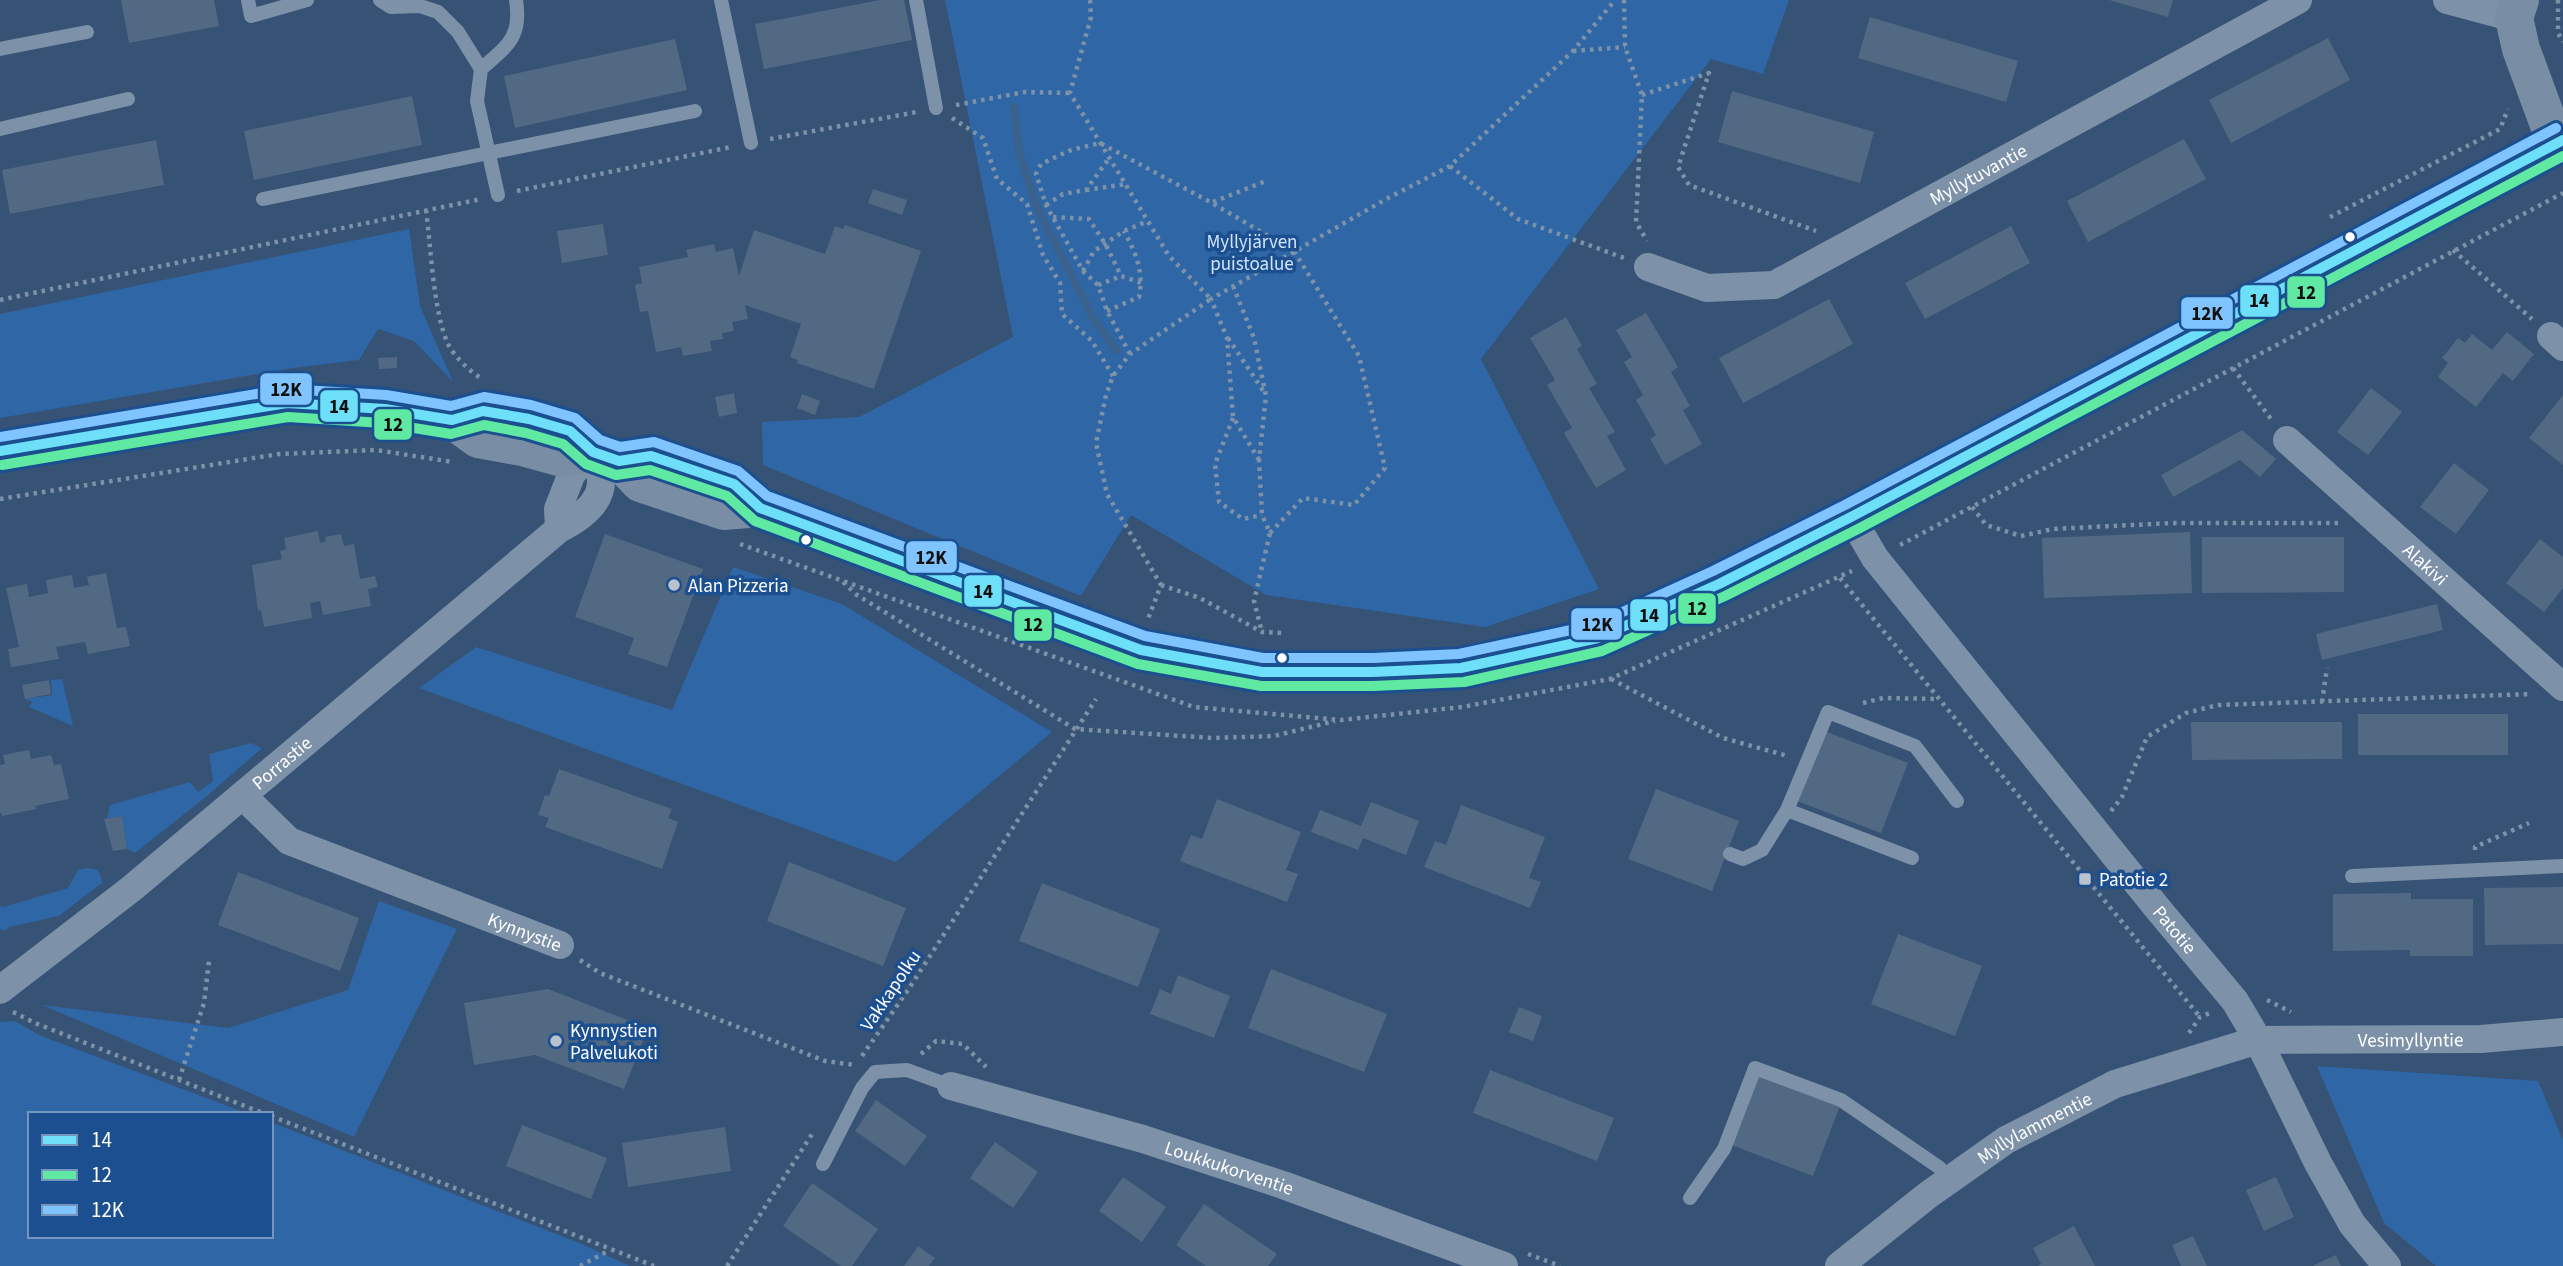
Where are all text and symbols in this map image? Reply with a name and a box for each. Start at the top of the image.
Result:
street label: Myllytuvantie [1925,138,2032,213]
park label: Myllyjärven puistoalue [1206,229,1298,278]
unlabelled marker [2343,230,2357,244]
line badge: 12 [2286,275,2326,309]
text: 12 [2296,280,2316,307]
line badge: 14 [2239,284,2280,318]
text: 14 [2249,288,2269,315]
line badge: 12K [2180,296,2234,330]
text: 12K [2191,301,2223,328]
line badge: 12K [259,372,313,406]
text: 12K [270,377,302,404]
line badge: 14 [319,389,359,423]
text: 14 [329,394,349,421]
line badge: 12 [373,408,413,441]
text: 12 [383,412,403,439]
unlabelled marker [799,533,813,547]
street label: Alakivi [2396,538,2453,593]
line badge: 12K [905,540,958,574]
text: 12K [915,545,947,572]
place label: Alan Pizzeria [688,573,789,600]
line badge: 14 [963,574,1003,608]
marker: Alan Pizzeria [666,577,682,593]
text: 14 [973,579,993,606]
line badge: 12 [1677,592,1717,625]
text: 12 [1687,596,1707,623]
line badge: 14 [1629,598,1669,632]
text: 14 [1639,603,1659,630]
line badge: 12K [1570,607,1623,641]
line badge: 12 [1013,608,1053,642]
text: 12 [1023,612,1043,639]
text: 12K [1581,612,1613,639]
unlabelled marker [1275,651,1289,665]
street label: Porrastie [247,730,318,797]
place label: Patotie 2 [2099,867,2168,894]
marker: Patotie 2 [2077,871,2093,887]
street label: Patotie [2146,900,2202,961]
street label: Kynnystie [483,906,565,959]
street label: Vakkapolku [854,945,928,1037]
place label: Kynnystien Palvelukoti [570,1018,658,1067]
street label: Vesimyllyntie [2358,1027,2464,1055]
marker: Kynnystien Palvelukoti [548,1033,564,1049]
street label: Myllylammentie [1972,1086,2097,1171]
legend [28,1112,273,1238]
text: 14 [91,1125,112,1155]
street label: Loukkukorventie [1161,1135,1297,1203]
text: 12 [91,1160,112,1190]
text: 12K [91,1195,125,1225]

